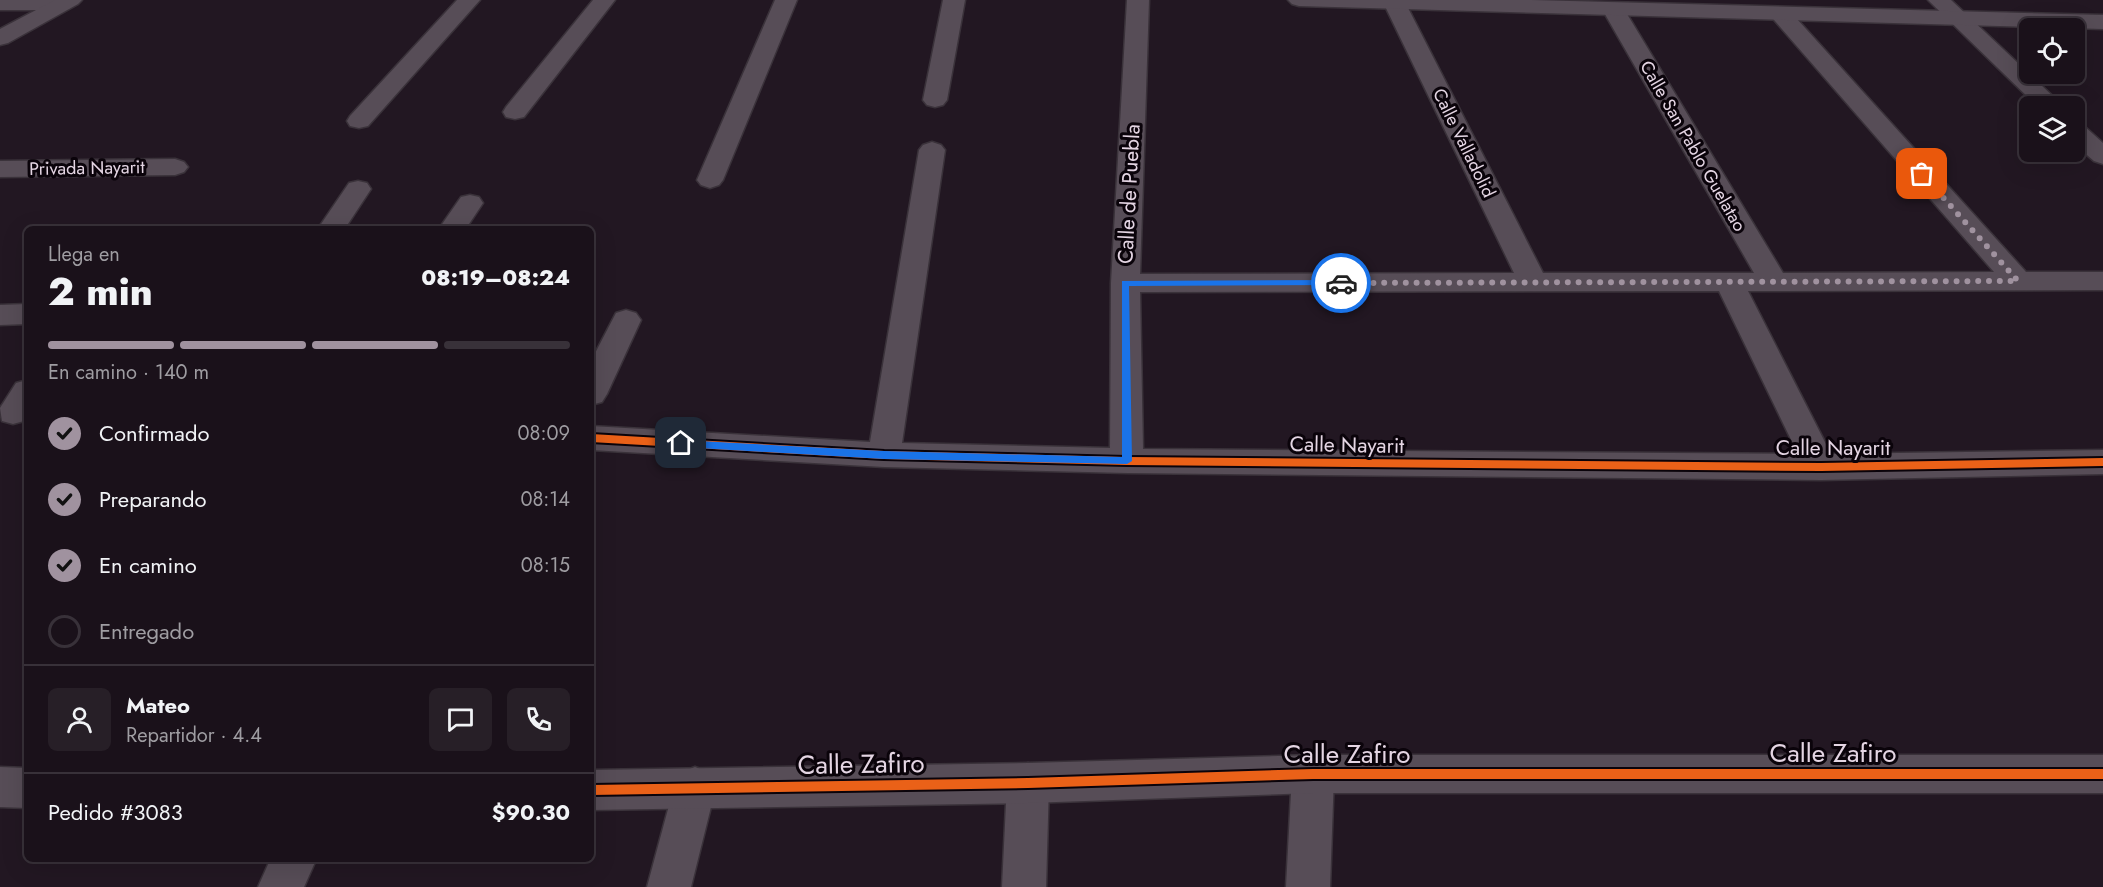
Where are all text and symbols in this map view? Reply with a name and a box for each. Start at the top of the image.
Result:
map controls [2019,18,2085,162]
button: locate [2019,18,2085,84]
street label: Calle San Pablo Guelatao [1633,56,1753,236]
street label: Calle Valladolid [1426,84,1502,202]
button: layers [2019,96,2085,162]
street label: Calle de Puebla [1110,123,1148,265]
pin [1896,148,1947,199]
street label: Privada Nayarit [29,154,146,182]
icon: bag [1905,157,1938,190]
text: Llega en [48,240,120,269]
courier [1311,253,1371,313]
text: 08:19–08:24 [421,261,570,293]
text: 2 min [48,263,153,320]
icon: car [1325,267,1358,300]
text: En camino · 140 m [48,358,209,387]
icon: check [48,417,81,450]
text: Confirmado [99,417,209,449]
pin [655,417,706,468]
text: 08:09 [518,419,570,448]
icon: home [664,426,697,459]
street label: Calle Nayarit [1289,429,1405,461]
street label: Calle Nayarit [1776,433,1890,463]
icon: check [48,483,81,516]
text: Preparando [99,483,207,515]
text: 08:14 [520,485,570,514]
icon: check [48,549,81,582]
text: En camino [99,549,197,581]
text: 08:15 [521,551,570,580]
text: Entregado [99,615,194,647]
button: person [48,688,111,751]
button: chat [429,688,492,751]
button: phone [507,688,570,751]
text: Mateo [126,689,190,721]
text: Repartidor · 4.4 [126,721,262,750]
street label: Calle Zafiro [1769,734,1897,772]
street label: Calle Zafiro [1283,735,1411,773]
street label: Calle Zafiro [797,744,925,784]
text: Pedido #3083 [48,796,183,828]
text: $90.30 [492,796,570,828]

